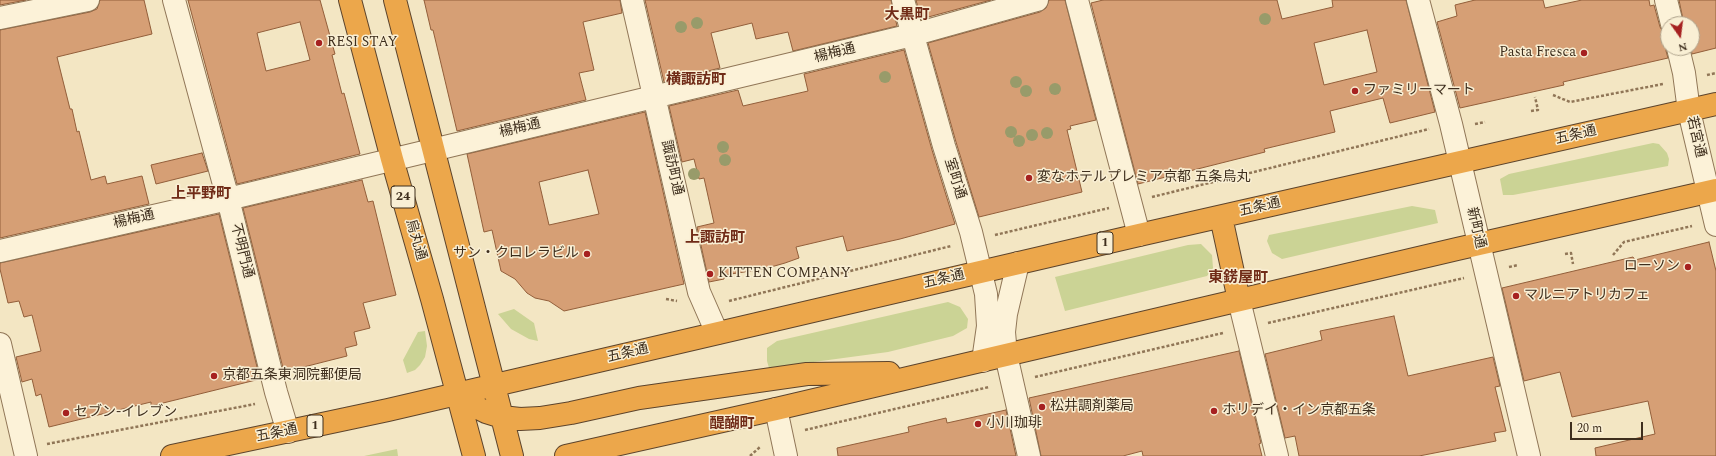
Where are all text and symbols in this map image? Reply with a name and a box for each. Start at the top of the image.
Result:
district label: 大黒町 [885,7,929,25]
north arrow [1660,16,1700,56]
place label: RESI STAY [327,35,398,51]
marker: RESI STAY [314,38,324,48]
text: N [1676,38,1689,56]
street label: 楊梅通 [813,41,857,67]
place label: Pasta Fresca [1499,45,1576,61]
marker: Pasta Fresca [1579,48,1589,58]
district label: 横諏訪町 [666,72,726,90]
place label: ファミリーマート [1363,83,1475,99]
marker: ファミリーマート [1350,86,1360,96]
street label: 若宮通 [1682,115,1708,159]
street label: 楊梅通 [498,116,542,142]
street label: 五条通 [1554,123,1598,149]
street label: 諏訪町通 [657,139,685,197]
street label: 室町通 [940,156,968,202]
place label: 変なホテルプレミア京都 五条烏丸 [1037,170,1250,186]
marker: 変なホテルプレミア京都 五条烏丸 [1024,173,1034,183]
district label: 上平野町 [171,186,231,204]
road number: 24 [391,186,415,208]
street label: 五条通 [1238,195,1282,221]
street label: 新町通 [1462,206,1488,250]
street label: 楊梅通 [112,207,156,233]
street label: 烏丸通 [401,217,429,263]
street label: 不明門通 [226,222,256,280]
district label: 上諏訪町 [685,230,745,248]
road number: 1 [1097,232,1113,254]
place label: サン・クロレラビル [453,246,579,262]
marker: サン・クロレラビル [582,249,592,259]
place label: ローソン [1624,259,1680,275]
marker: ローソン [1683,262,1693,272]
place label: KITTEN COMPANY [718,266,851,282]
street label: 五条通 [922,267,966,293]
marker: KITTEN COMPANY [705,269,715,279]
district label: 東錺屋町 [1208,270,1268,288]
place label: マルニアトリカフェ [1524,288,1650,304]
marker: マルニアトリカフェ [1511,291,1521,301]
street label: 五条通 [606,341,650,367]
place label: 京都五条東洞院郵便局 [222,368,362,384]
marker: 京都五条東洞院郵便局 [209,371,219,381]
place label: 松井調剤薬局 [1050,399,1134,415]
marker: 松井調剤薬局 [1037,402,1047,412]
place label: ホリデイ・イン京都五条 [1222,403,1376,419]
place label: セブン-イレブン [74,405,177,421]
marker: ホリデイ・イン京都五条 [1209,406,1219,416]
marker: セブン-イレブン [61,408,71,418]
scale bar [1572,414,1645,440]
road number: 1 [307,415,323,437]
district label: 醍醐町 [710,416,754,434]
place label: 小川珈琲 [986,416,1042,432]
marker: 小川珈琲 [973,419,983,429]
text: 20 m [1577,419,1602,438]
street label: 五条通 [255,421,299,447]

